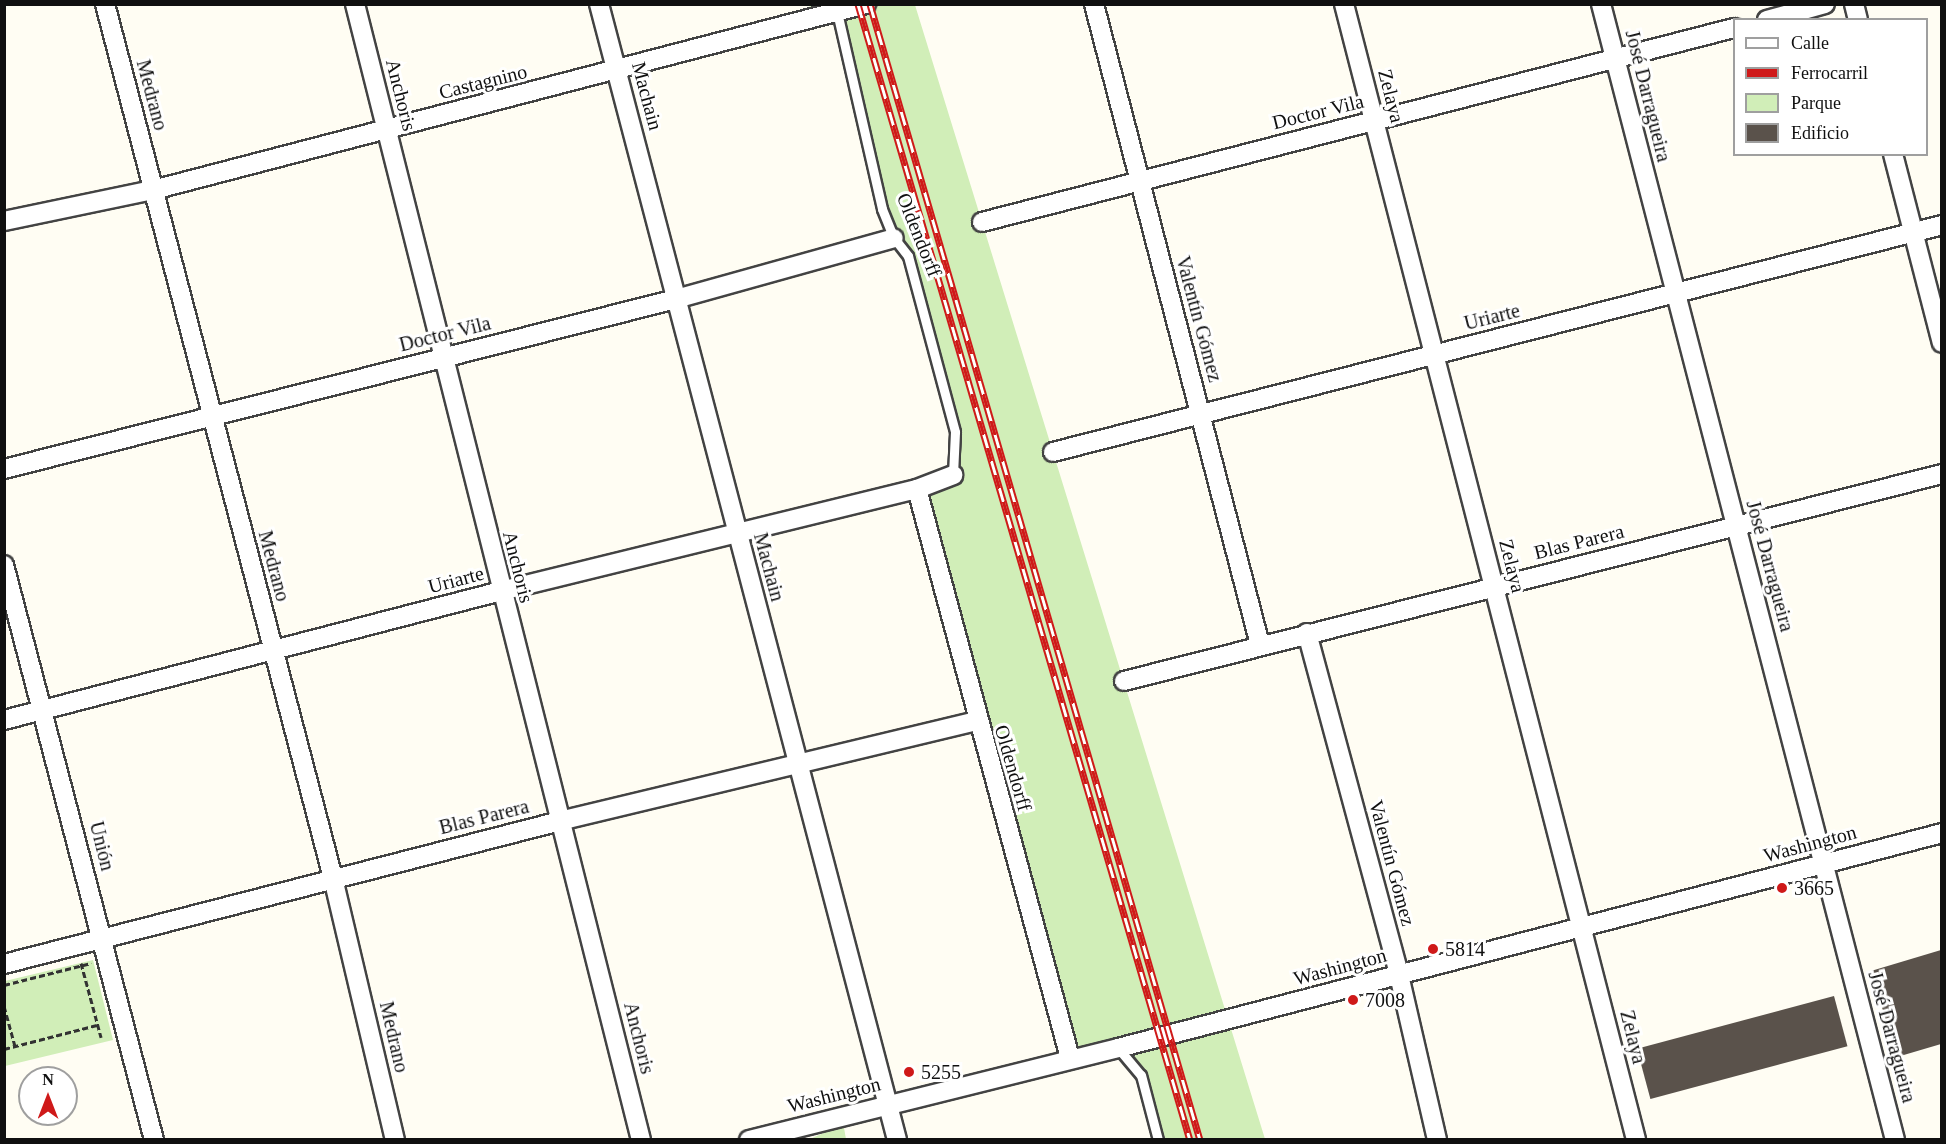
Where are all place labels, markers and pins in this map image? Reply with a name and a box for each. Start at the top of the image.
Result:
place label: 3665 [1794,876,1834,900]
marker: 3665 [1775,881,1789,895]
place label: 5814 [1445,937,1485,961]
marker: 5814 [1426,942,1440,956]
place label: 7008 [1365,988,1405,1012]
marker: 7008 [1346,993,1360,1007]
place label: 5255 [921,1060,961,1084]
marker: 5255 [902,1065,916,1079]

